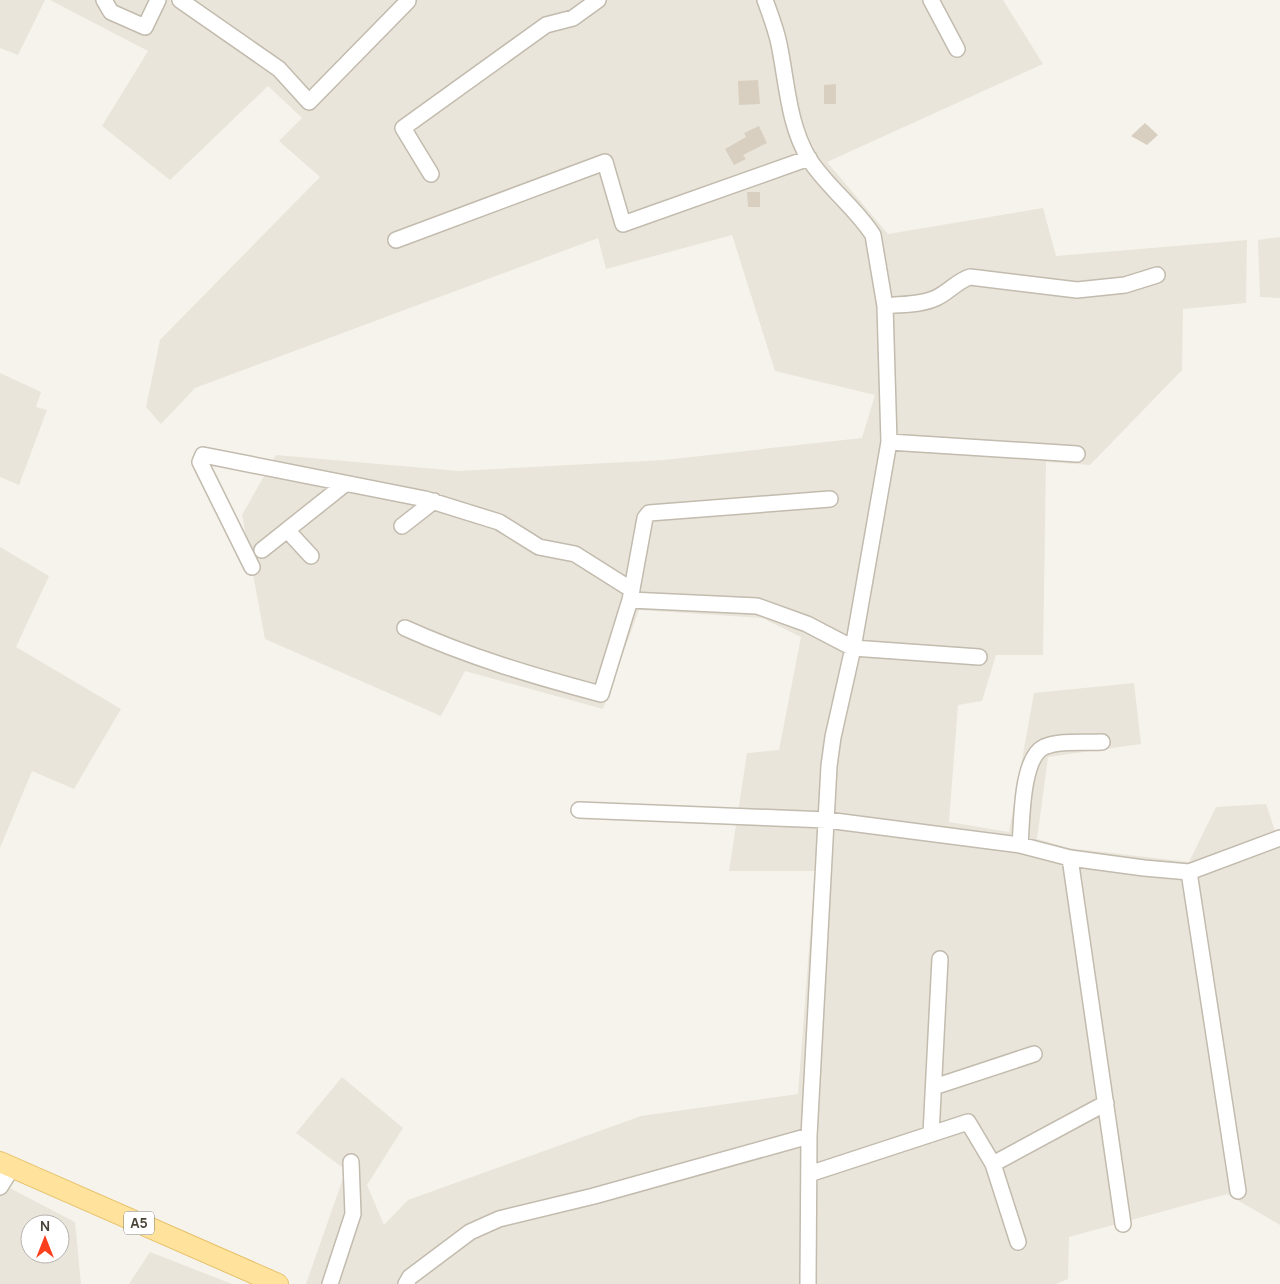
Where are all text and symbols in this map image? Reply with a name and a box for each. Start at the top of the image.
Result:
road number: A5 [124,1212,154,1234]
north arrow [20,1214,70,1264]
text: N [40,1216,50,1235]

